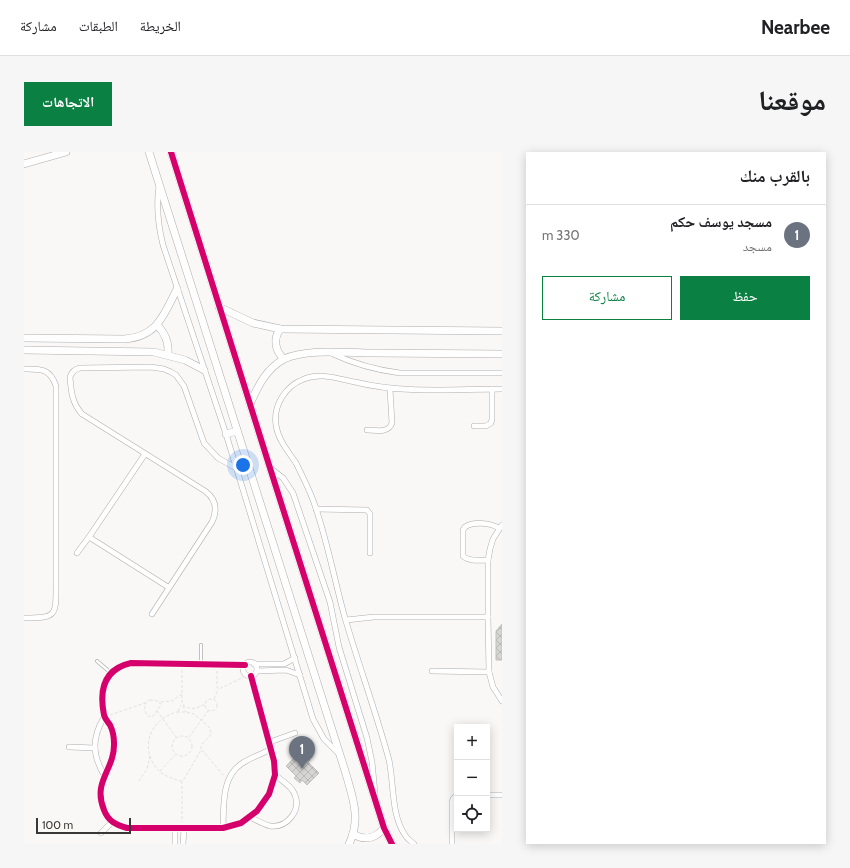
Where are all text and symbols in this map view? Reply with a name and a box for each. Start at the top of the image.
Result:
text: Nearbee [761,16,830,39]
text: مشاركة [20,17,57,35]
text: الطبقات [79,17,118,35]
text: الخريطة [140,17,181,35]
button: الاتجاهات [24,82,112,126]
text: موقعنا [758,83,826,117]
text: بالقرب منك [740,166,810,186]
text: مسجد يوسف حكم [670,213,772,231]
text: 330 m [542,227,579,243]
text: 1 [795,227,799,243]
text: مسجد [743,238,772,254]
button: مشاركة [542,276,672,320]
button: حفظ [680,276,810,320]
your location [233,455,253,475]
map controls [454,724,490,832]
button: + [454,724,490,760]
pin: 1 [289,736,315,769]
button: − [454,760,490,796]
button: locate [454,796,490,832]
scale bar [36,816,131,835]
text: 100 m [42,818,73,832]

